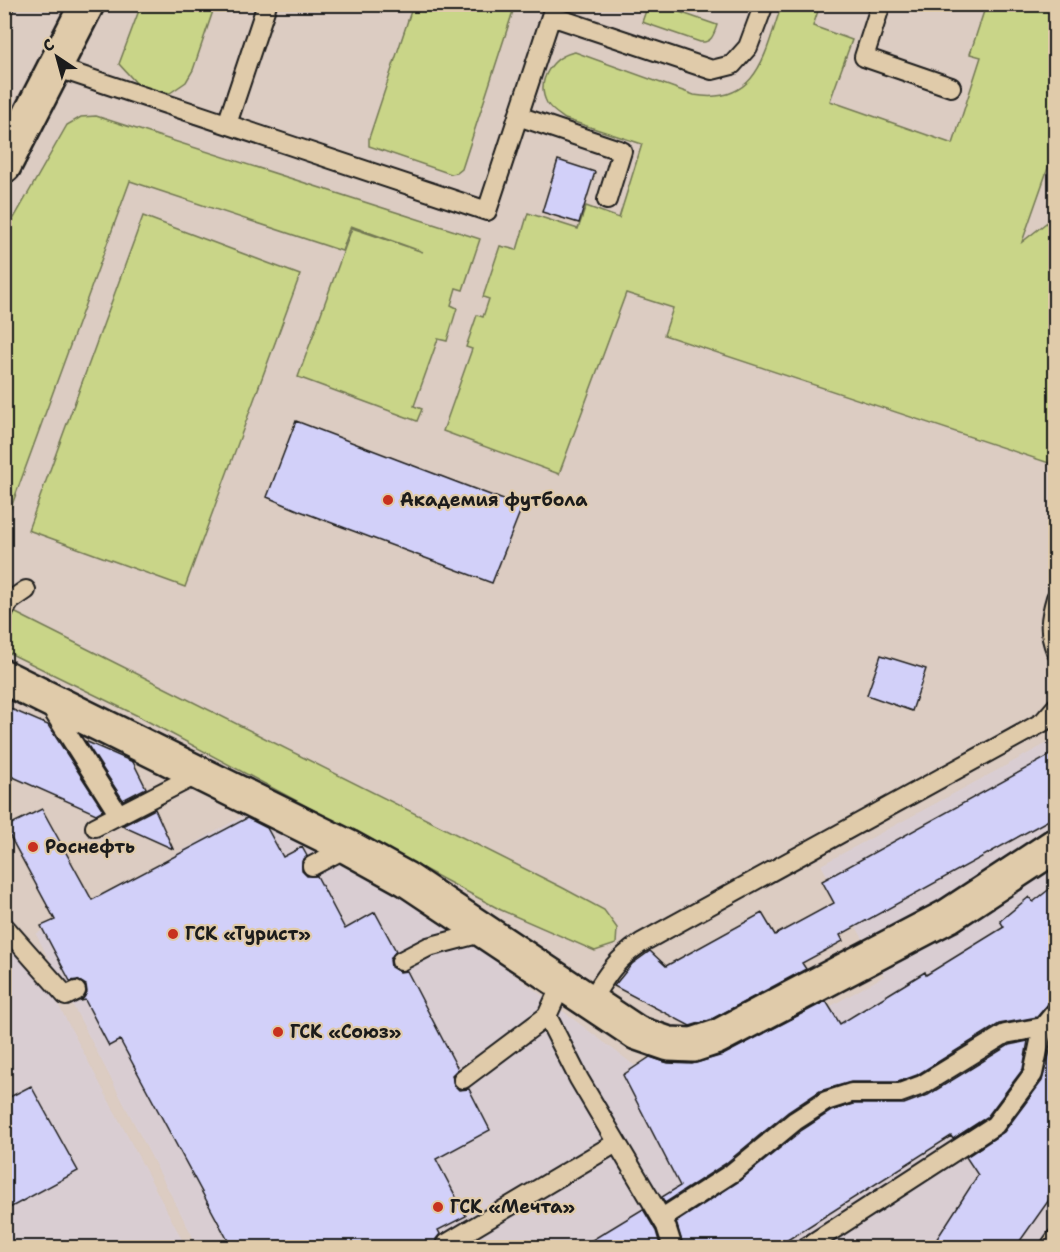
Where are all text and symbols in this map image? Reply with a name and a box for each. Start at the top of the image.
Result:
north arrow [27,27,87,87]
text: С [38,34,59,57]
place label: Академия футбола [400,488,588,512]
marker: Академия футбола [381,493,395,507]
place label: Роснефть [45,835,135,859]
marker: Роснефть [26,840,40,854]
place label: ГСК «Турист» [185,922,311,946]
marker: ГСК «Турист» [166,927,180,941]
place label: ГСК «Союз» [290,1020,401,1044]
marker: ГСК «Союз» [271,1025,285,1039]
place label: ГСК «Мечта» [450,1195,575,1219]
marker: ГСК «Мечта» [431,1200,445,1214]

